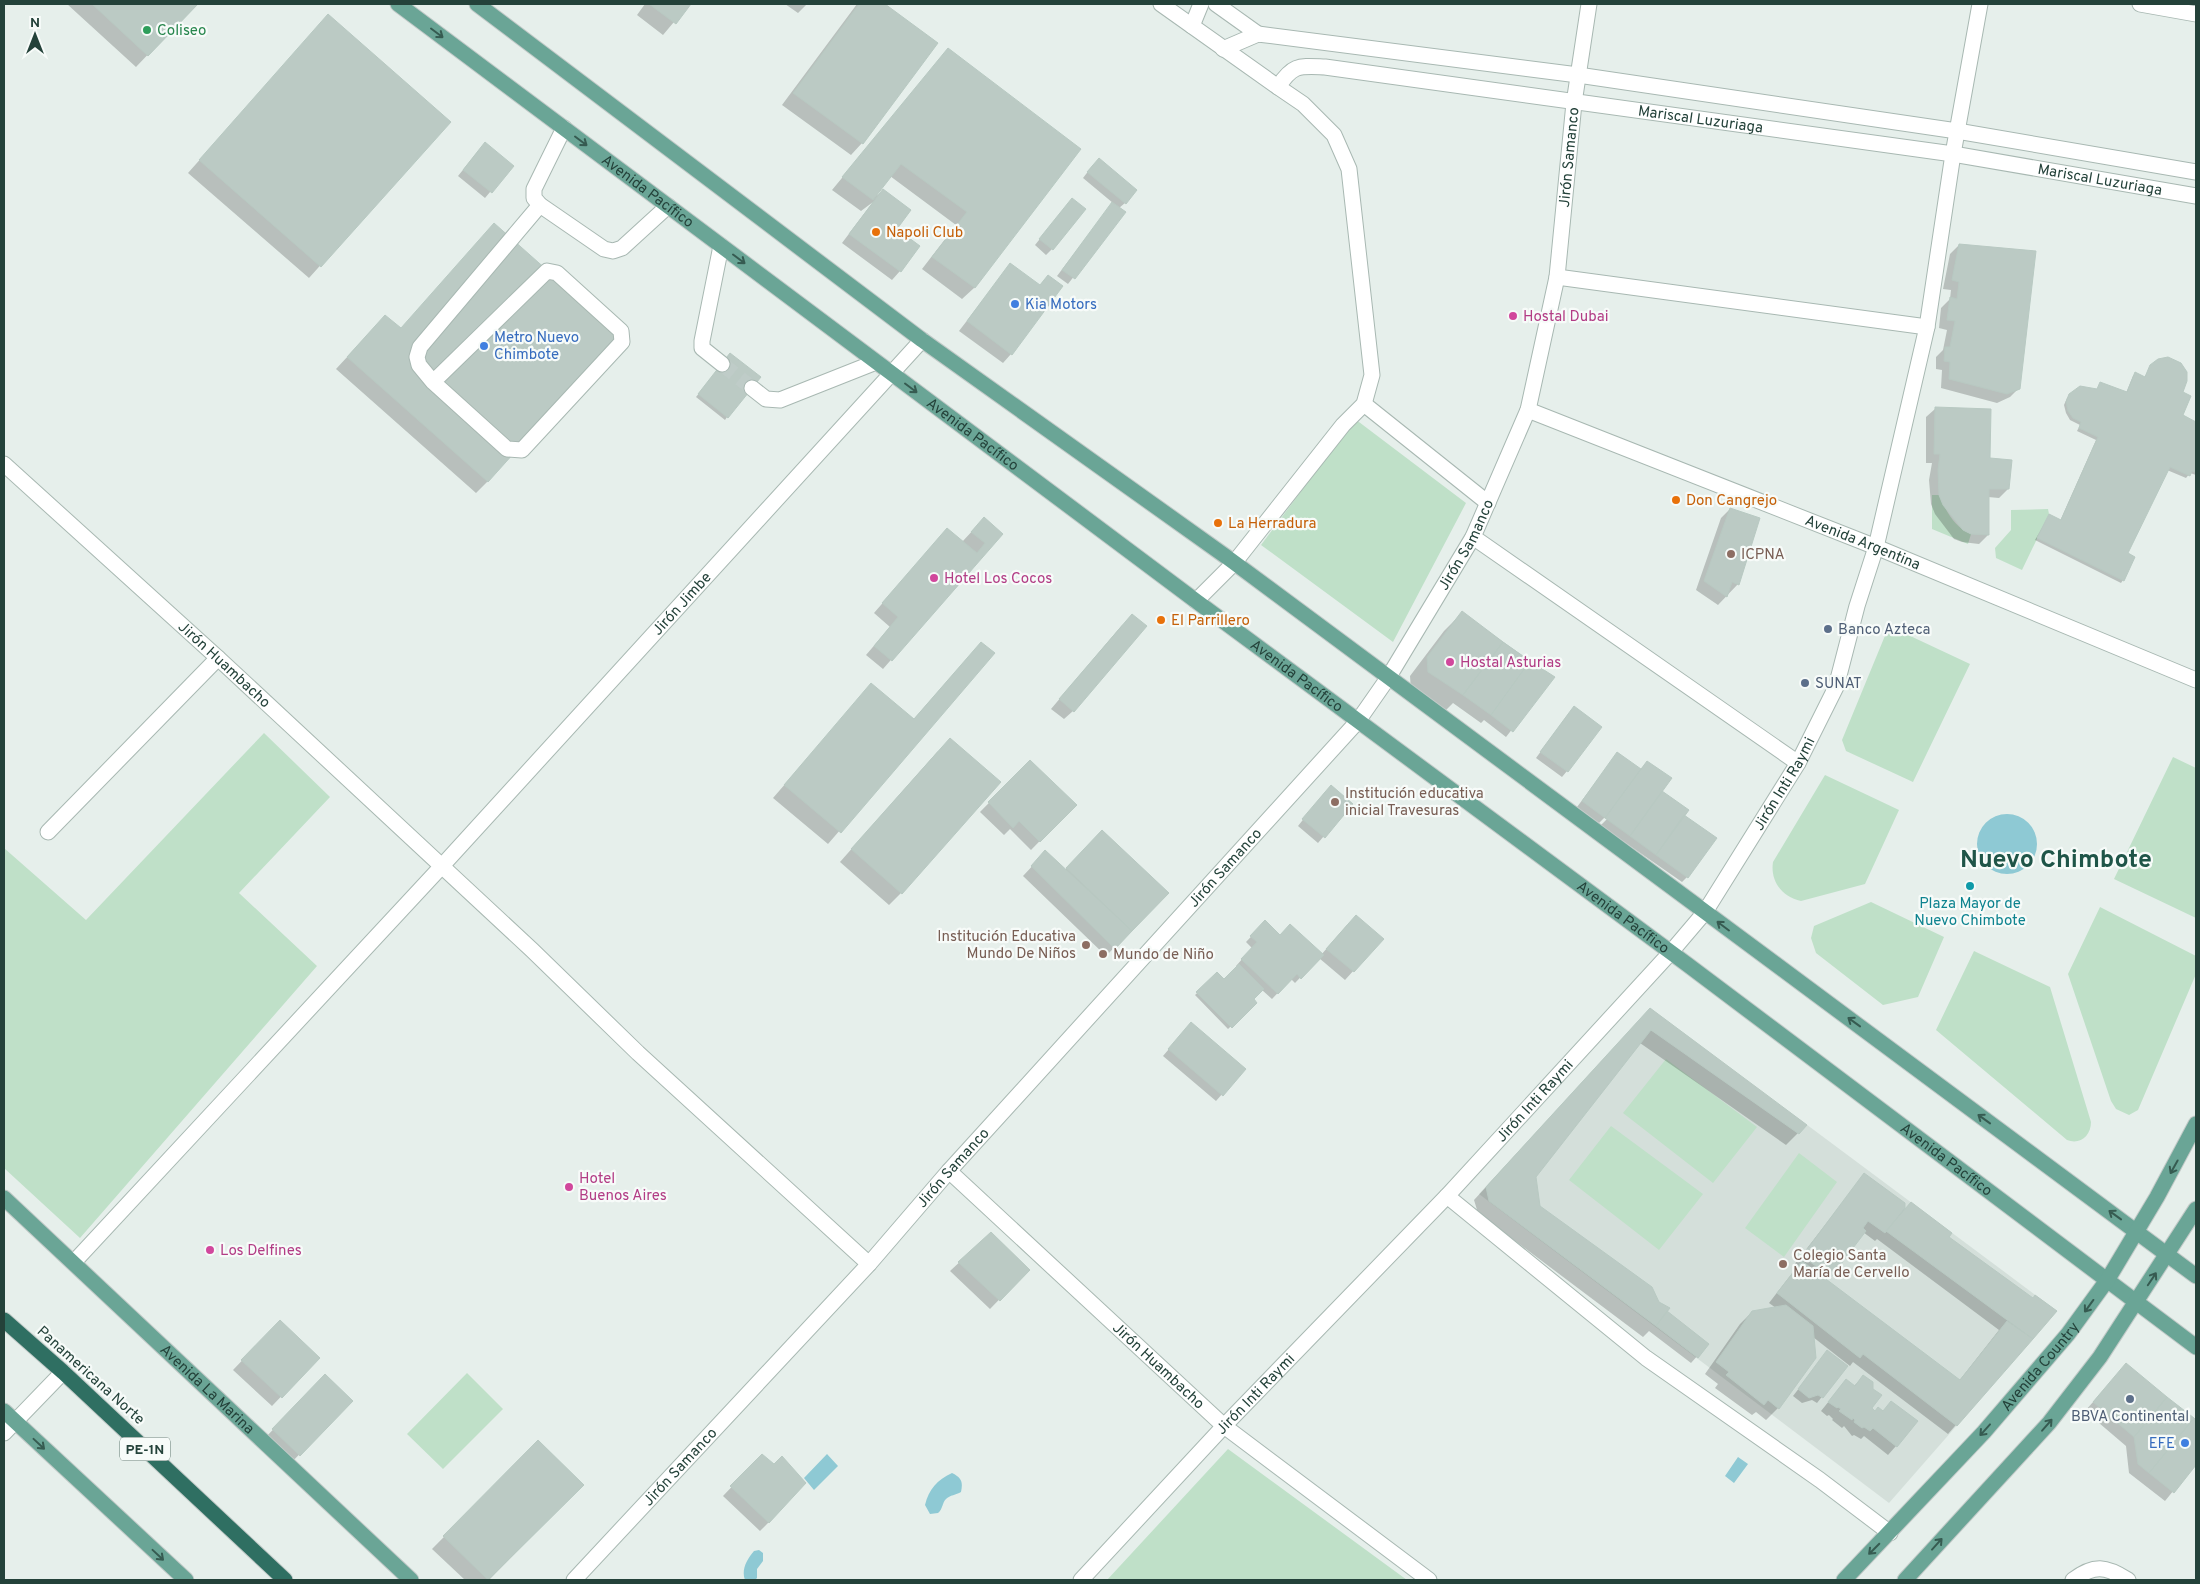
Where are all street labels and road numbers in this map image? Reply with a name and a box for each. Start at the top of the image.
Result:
street label: Mariscal Luzuriaga [1637,102,1764,139]
street label: Jirón Samanco [1556,106,1585,208]
street label: Avenida Pacífico [597,151,697,233]
street label: Mariscal Luzuriaga [2036,161,2163,201]
street label: Avenida Pacífico [922,395,1022,476]
street label: Jirón Samanco [1435,497,1499,594]
street label: Avenida Argentina [1802,512,1923,575]
street label: Jirón Jimbe [649,569,716,640]
street label: Jirón Huambacho [173,618,274,713]
street label: Avenida Pacífico [1246,636,1346,717]
street label: Jirón Inti Raymi [1750,735,1820,835]
street label: Jirón Samanco [1185,825,1267,912]
street label: Avenida Pacífico [1572,878,1672,959]
street label: Jirón Inti Raymi [1493,1056,1578,1147]
street label: Avenida Pacífico [1896,1120,1996,1201]
street label: Jirón Samanco [913,1125,994,1212]
street label: Jirón Huambacho [1108,1319,1208,1414]
street label: Avenida Country [1998,1319,2085,1416]
street label: Panamericana Norte [32,1323,148,1430]
street label: Avenida La Marina [155,1341,258,1439]
street label: Jirón Inti Raymi [1213,1350,1300,1439]
street label: Jirón Samanco [640,1425,722,1511]
road number: PE-1N [120,1438,170,1460]

